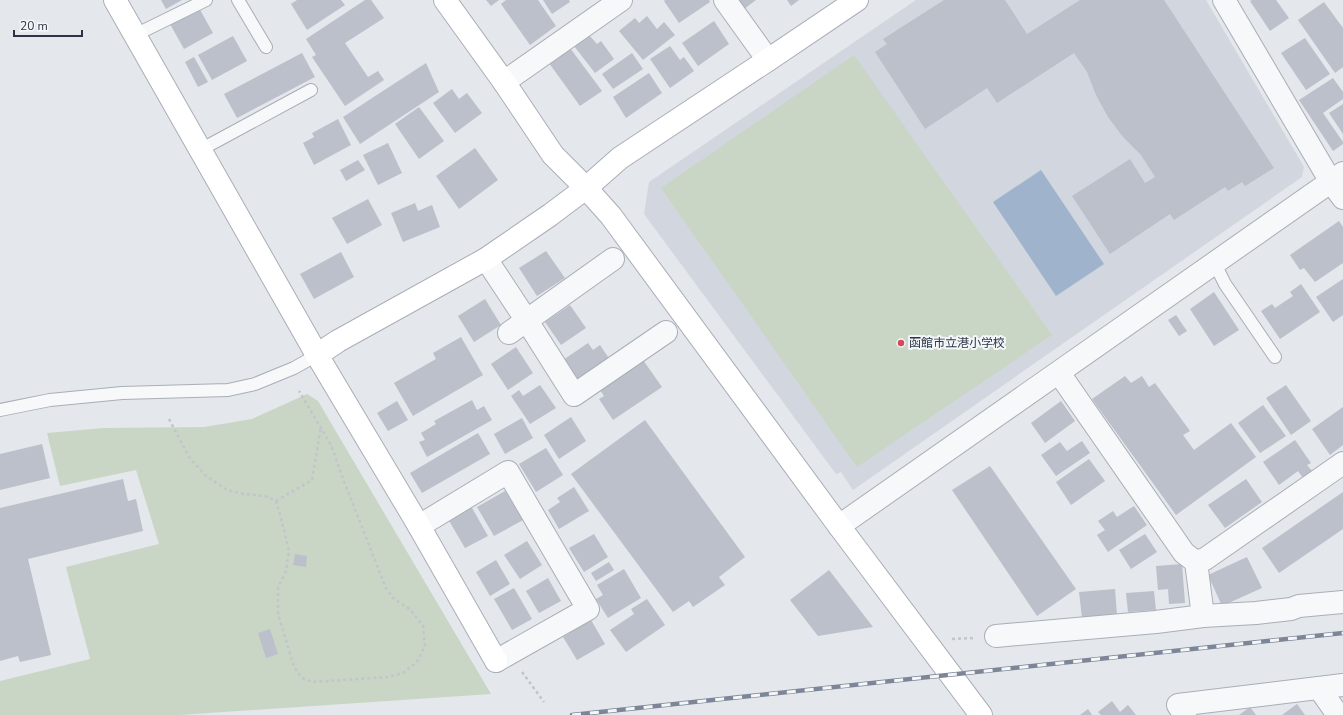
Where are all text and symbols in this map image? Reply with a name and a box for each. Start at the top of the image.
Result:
scale bar [14,12,82,38]
text: 20 m [20,18,48,34]
place label: 函館市立港小学校 [909,335,1005,351]
marker: 函館市立港小学校 [896,338,906,348]

